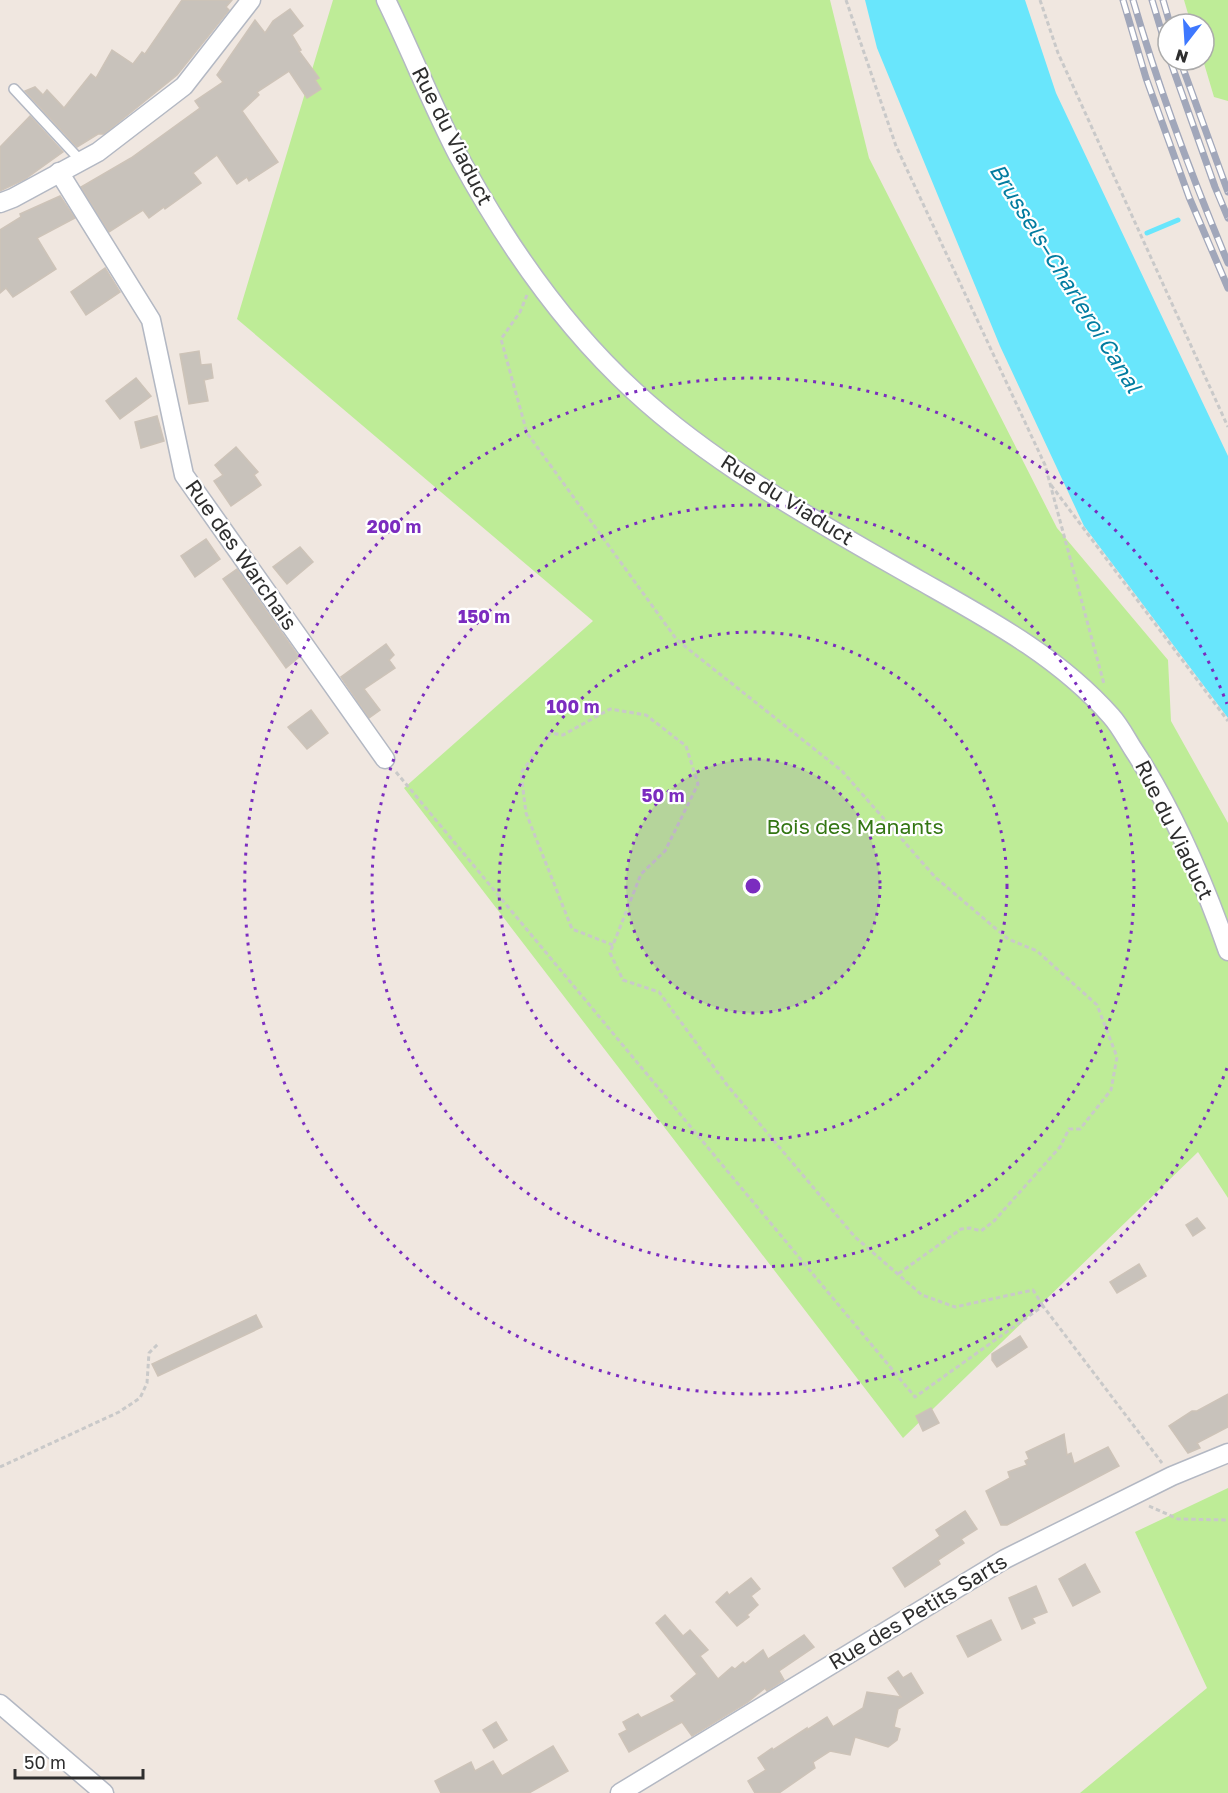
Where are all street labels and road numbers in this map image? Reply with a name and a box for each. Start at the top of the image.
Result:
street label: Rue du Viaduct [407,62,499,209]
street label: Rue du Viaduct [716,448,859,550]
street label: Rue des Warchais [180,474,303,635]
street label: Rue du Viaduct [1130,756,1220,904]
street label: Rue des Petits Sarts [824,1548,1011,1675]

